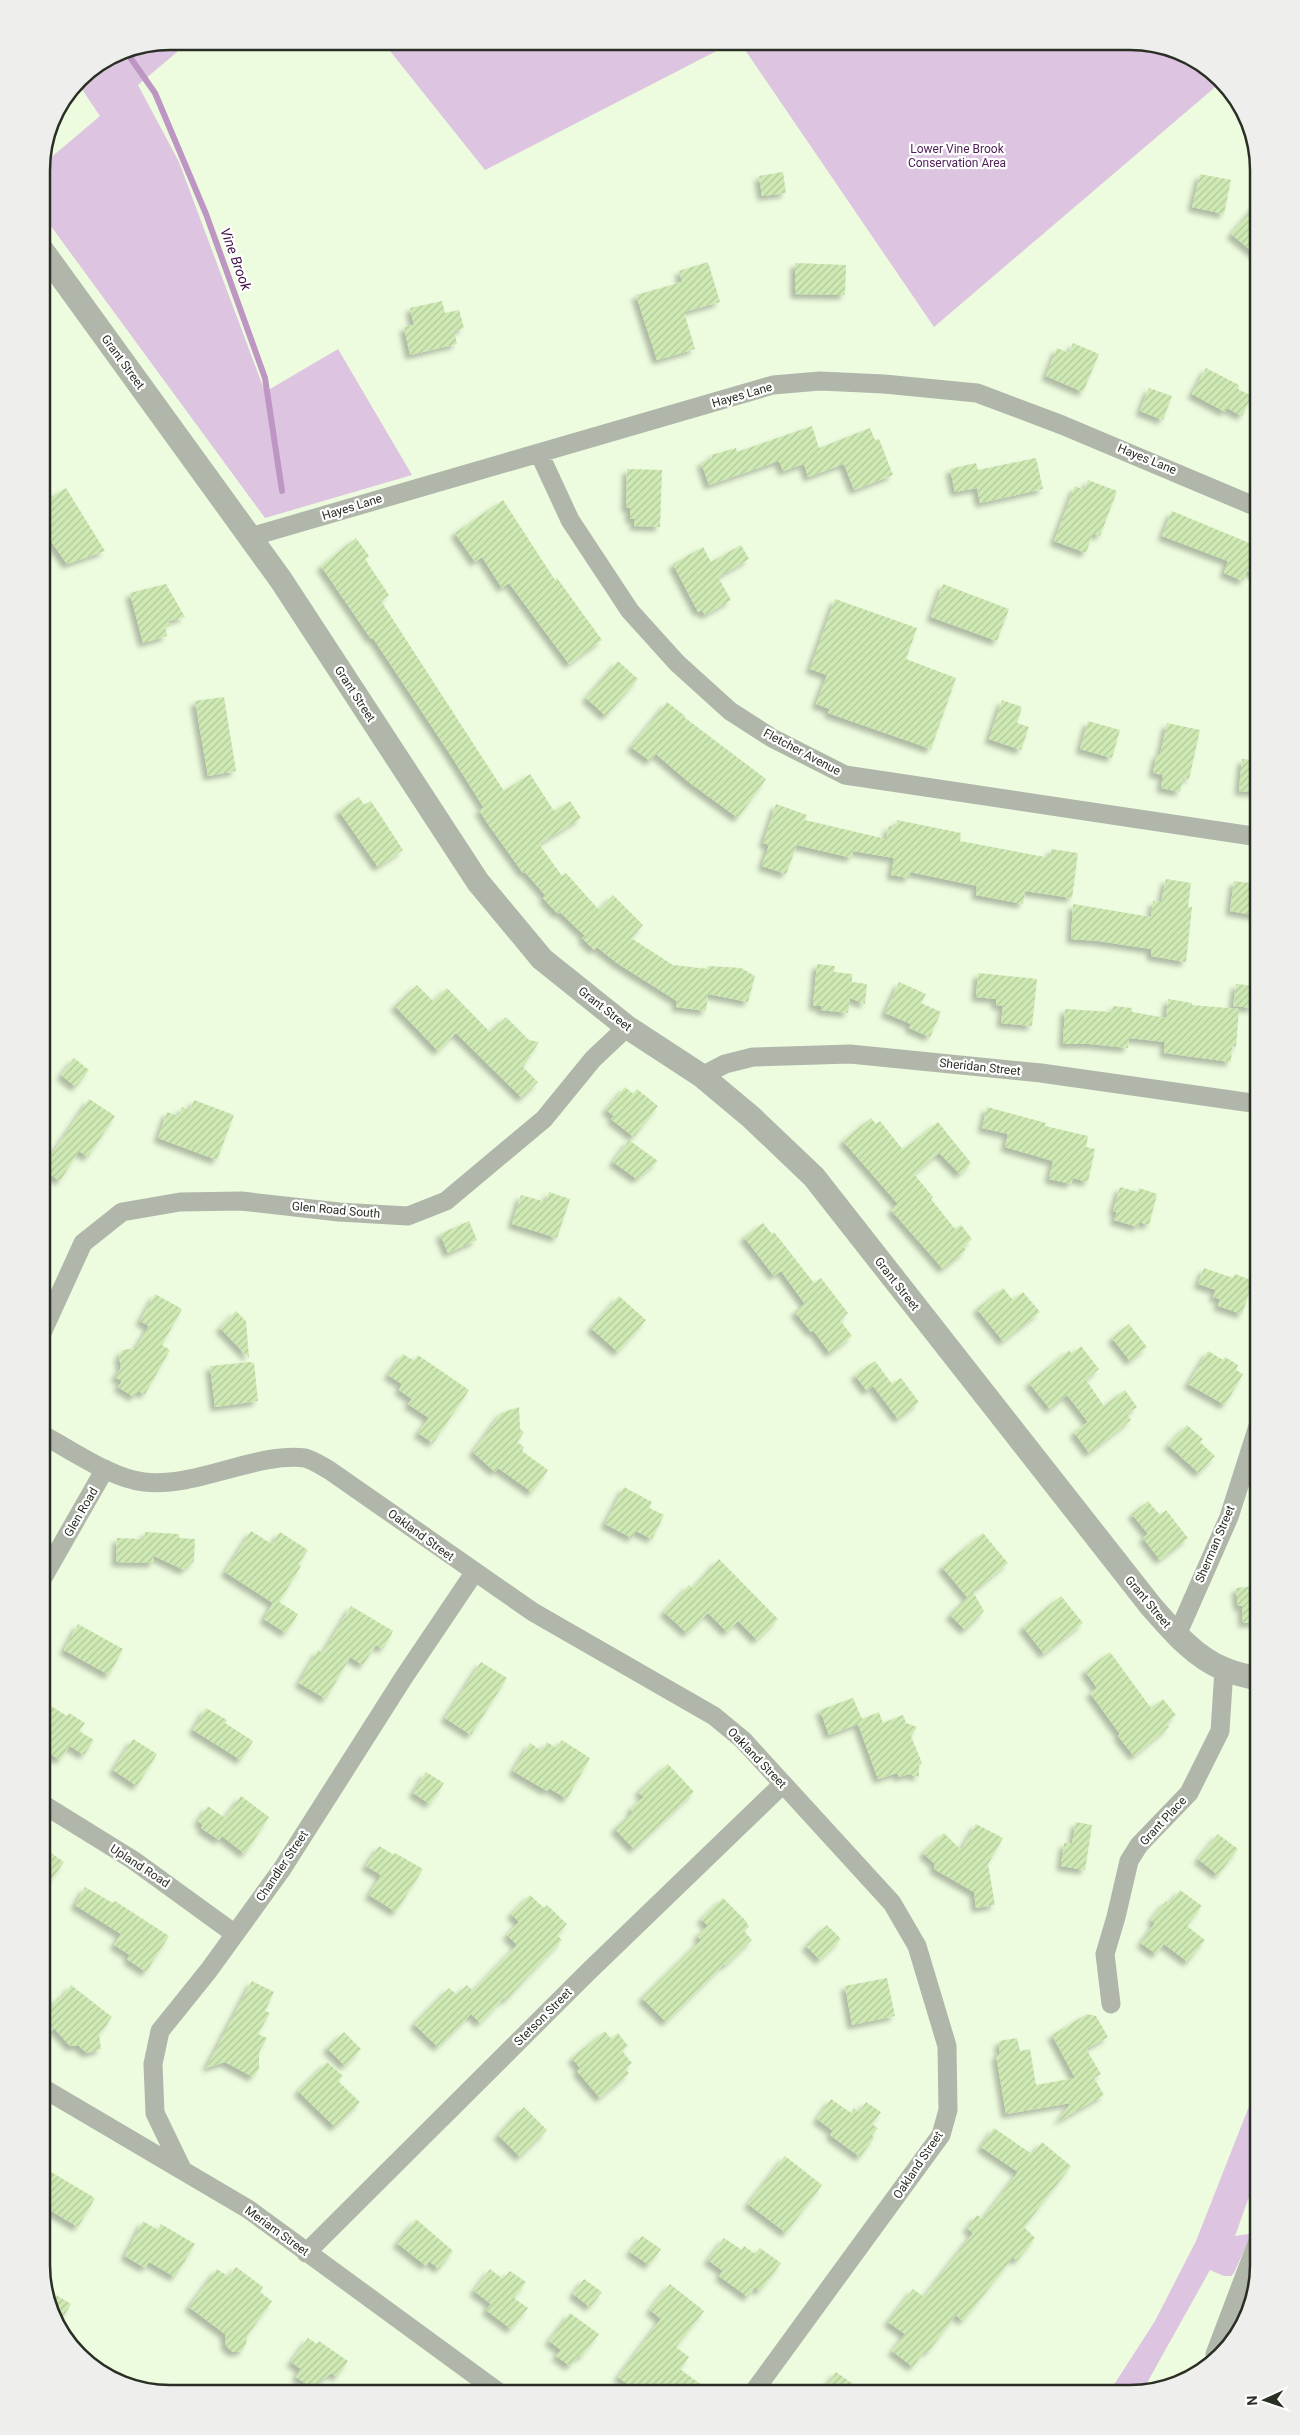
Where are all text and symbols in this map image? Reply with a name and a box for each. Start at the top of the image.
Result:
park label: Lower Vine Brook Conservation Area [908,142,1006,170]
water label: Vine Brook [217,226,255,294]
street label: Grant Street [99,332,147,392]
street label: Hayes Lane [710,380,774,410]
street label: Hayes Lane [1116,441,1178,477]
street label: Hayes Lane [320,491,384,523]
street label: Grant Street [332,663,378,725]
street label: Fletcher Avenue [761,726,843,778]
street label: Grant Street [576,984,634,1034]
street label: Sheridan Street [939,1056,1021,1078]
street label: Glen Road South [291,1199,381,1221]
street label: Grant Street [872,1255,922,1313]
street label: Glen Road [61,1485,101,1539]
street label: Sherman Street [1192,1503,1238,1585]
street label: Oakland Street [385,1506,457,1564]
street label: Grant Street [1122,1573,1174,1631]
street label: Oakland Street [725,1725,789,1791]
street label: Grant Place [1137,1794,1189,1848]
street label: Chandler Street [253,1828,311,1904]
street label: Upland Road [108,1842,172,1890]
street label: Stetson Street [511,1985,575,2049]
street label: Oakland Street [890,2129,946,2201]
street label: Meriam Street [242,2203,312,2259]
north arrow [1240,2375,1290,2425]
text: N [1244,2395,1260,2406]

